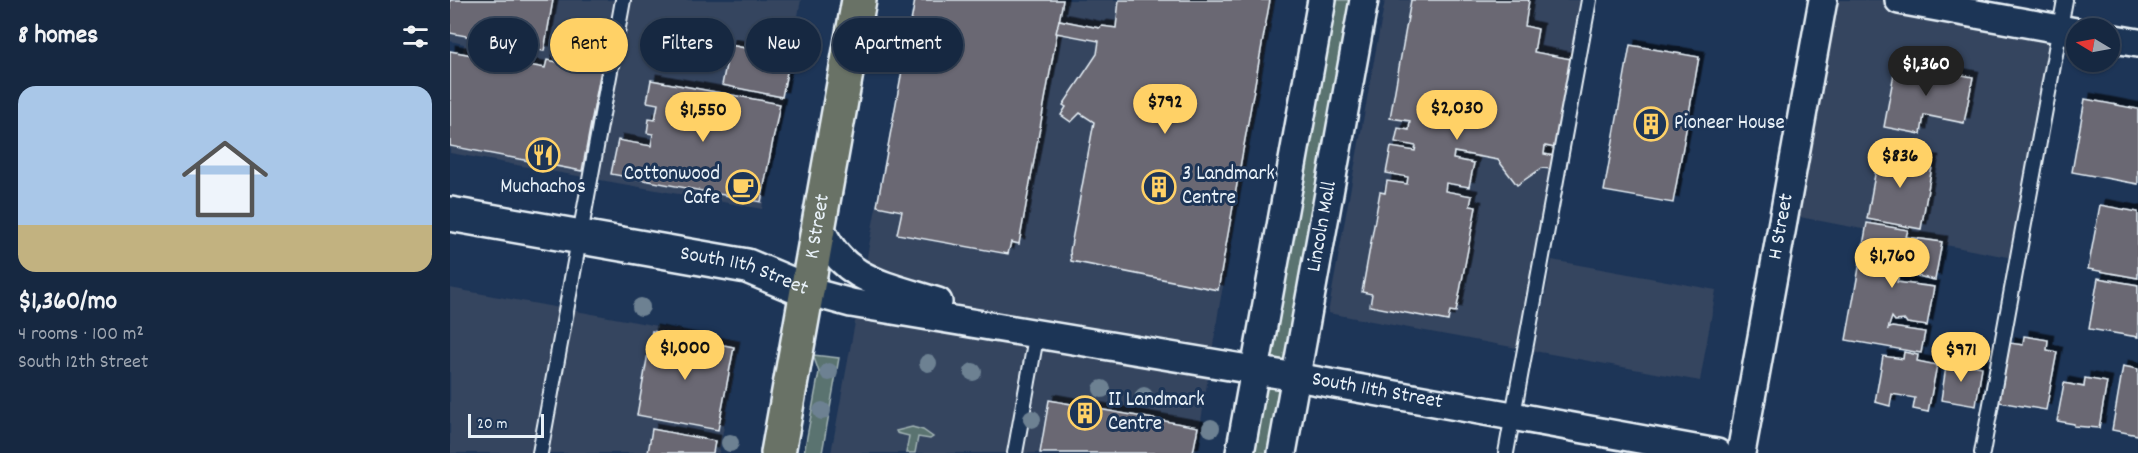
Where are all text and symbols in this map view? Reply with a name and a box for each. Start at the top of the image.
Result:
text: 8 homes [18,18,98,55]
chip: Buy [468,18,538,72]
chip: Rent [550,18,628,72]
chip: Filters [640,18,734,72]
chip: New [746,18,821,72]
chip: Apartment [833,18,963,72]
north arrow [2066,18,2120,72]
map controls [2066,18,2120,72]
icon: filters [399,20,432,53]
pin: $1,360 [1877,46,1975,97]
text: $1,360 [1902,51,1950,79]
pin: $792 [1129,84,1201,135]
text: $792 [1147,89,1183,117]
pin: $2,030 [1408,90,1506,141]
pin: $1,550 [654,92,752,143]
text: $2,030 [1430,95,1484,123]
text: $1,550 [679,97,727,125]
building icon: Pioneer House [1633,106,1669,142]
place label: Pioneer House [1674,109,1785,139]
icon: home [171,125,279,233]
restaurant icon: Muchachos [525,137,561,173]
pin: $836 [1864,138,1936,189]
text: $836 [1882,143,1918,171]
place label: Cottonwood Cafe [624,160,720,214]
place label: 3 Landmark Centre [1182,160,1275,214]
cafe icon: Cottonwood Cafe [725,169,761,205]
building icon: 3 Landmark Centre [1141,169,1177,205]
place label: Muchachos [500,173,586,203]
street label: Lincoln Mall [1300,179,1346,274]
street label: K Street [798,191,839,262]
street label: H Street [1761,191,1803,262]
pin: $1,760 [1843,238,1941,289]
street label: South 11th Street [678,240,813,305]
text: $1,760 [1869,243,1915,271]
text: $1,360/mo [18,284,117,321]
text: 4 rooms · 100 m² [18,321,144,349]
pin: $1,000 [636,330,734,381]
pin: $971 [1925,332,1997,383]
text: $1,000 [659,335,711,363]
text: $971 [1945,337,1977,365]
text: South 12th Street [18,349,148,377]
street label: South 11th Street [1309,365,1445,418]
place label: II Landmark Centre [1108,386,1205,440]
building icon: II Landmark Centre [1067,395,1103,431]
scale bar [468,411,544,438]
text: 20 m [477,413,507,436]

